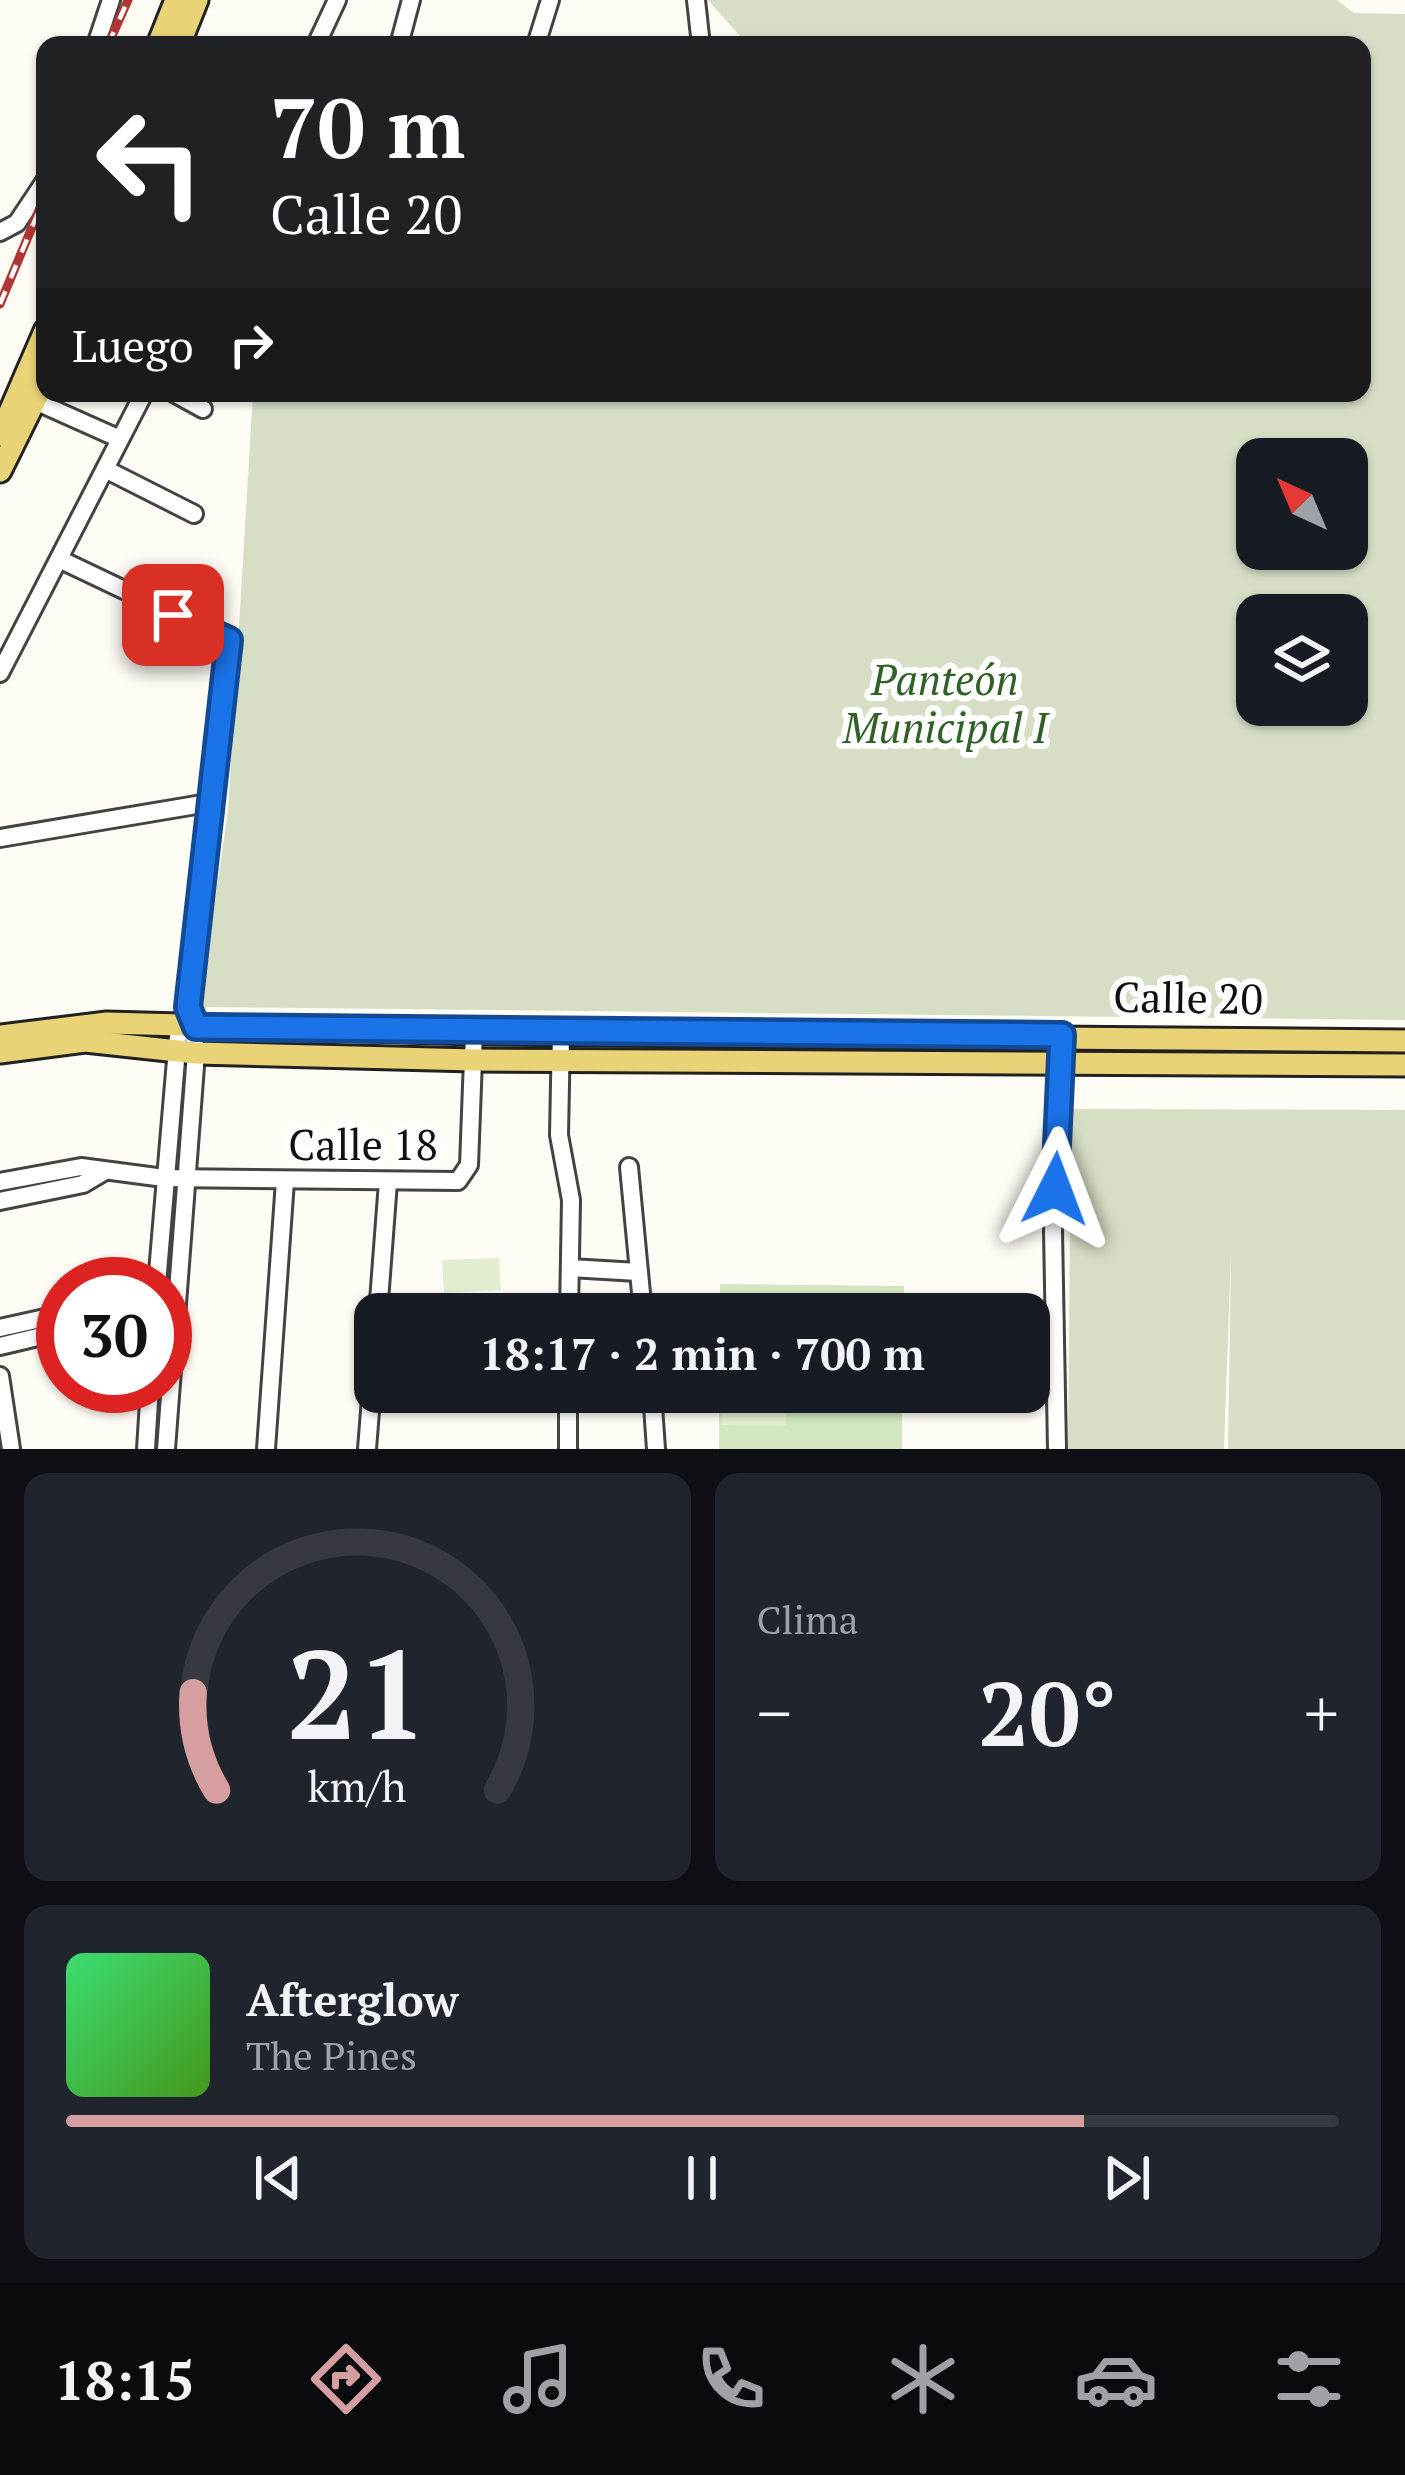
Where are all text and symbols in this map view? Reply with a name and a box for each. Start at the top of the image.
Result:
text: 70 m [270,71,465,182]
icon: left [72,84,228,240]
text: Calle 20 [270,178,462,249]
icon: right [218,312,284,378]
text: Luego [72,315,194,375]
north arrow [1236,438,1368,570]
map controls [1236,438,1368,726]
pin [122,564,224,666]
icon: arrive [140,582,206,648]
button: layers [1236,594,1368,726]
park label: Panteón Municipal I [842,651,1050,755]
street label: Calle 20 [1113,968,1263,1026]
street label: Calle 18 [288,1116,438,1172]
position arrow [992,1126,1118,1252]
speed limit sign: 30 [36,1257,192,1413]
text: 18:17 · 2 min · 700 m [479,1323,925,1383]
text: Clima [757,1593,858,1645]
text: 21 [287,1609,428,1775]
text: 20° [978,1652,1117,1772]
text: − [757,1668,792,1756]
text: + [1304,1668,1339,1756]
text: km/h [308,1757,407,1814]
text: Afterglow [246,1969,459,2029]
text: The Pines [246,2029,417,2081]
icon: previous [245,2145,311,2211]
icon: pause [669,2145,735,2211]
icon: next [1094,2145,1160,2211]
icon: directions [304,2337,388,2421]
icon: music [496,2337,580,2421]
icon: phone [689,2337,773,2421]
icon: climate [881,2337,965,2421]
icon: car [1074,2337,1158,2421]
icon: filters [1267,2337,1351,2421]
text: 18:15 [54,2344,195,2415]

